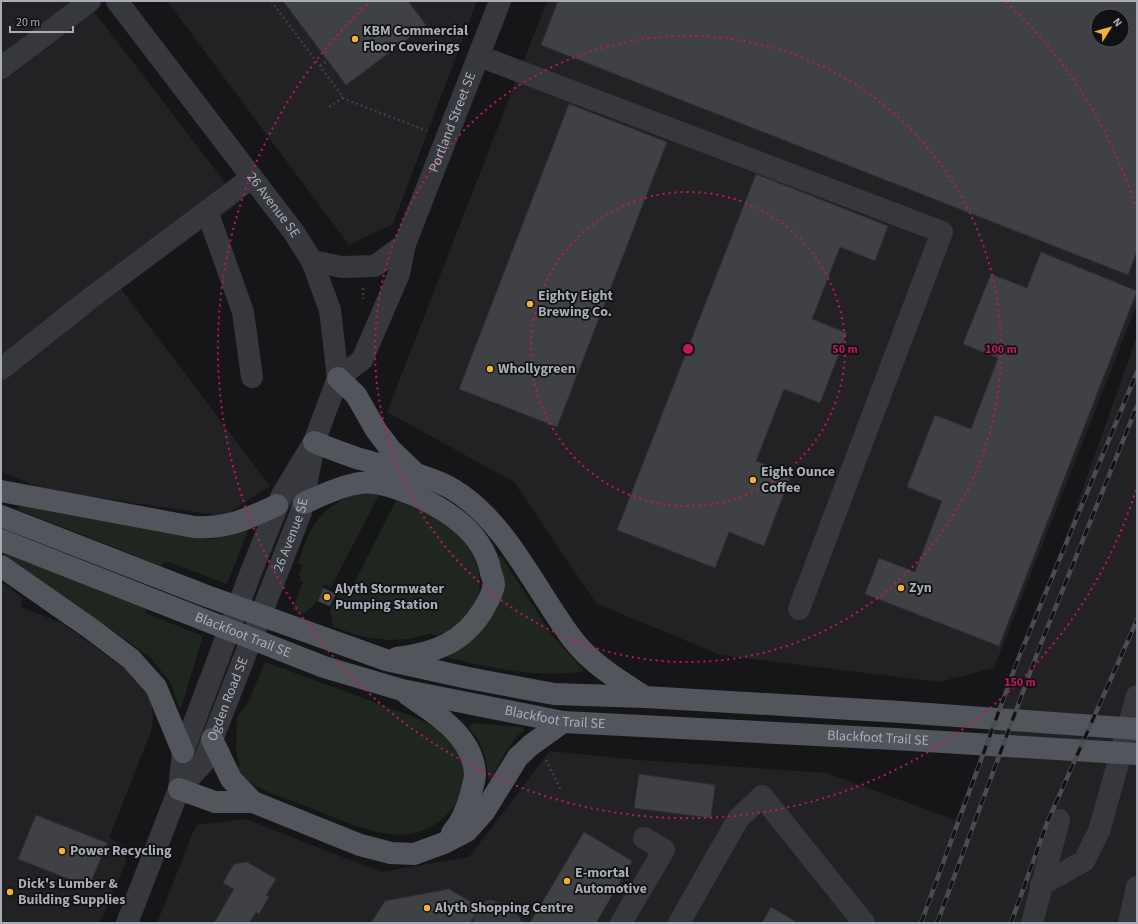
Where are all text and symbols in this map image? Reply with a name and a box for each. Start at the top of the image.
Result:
scale bar [10,8,73,34]
north arrow [1090,8,1130,48]
text: 20 m [16,14,40,31]
text: N [1109,15,1126,30]
place label: KBM Commercial Floor Coverings [363,21,468,57]
marker: KBM Commercial Floor Coverings [350,34,360,44]
street label: Portland Street SE [424,69,481,175]
street label: 26 Avenue SE [242,168,305,242]
place label: Eighty Eight Brewing Co. [538,286,613,322]
marker: Eighty Eight Brewing Co. [525,299,535,309]
text: 50 m [832,341,858,358]
text: 100 m [985,341,1017,358]
centre of rings [681,342,695,356]
place label: Whollygreen [498,359,576,379]
marker: Whollygreen [485,364,495,374]
place label: Eight Ounce Coffee [761,462,835,498]
marker: Eight Ounce Coffee [748,475,758,485]
street label: 26 Avenue SE [269,496,313,575]
place label: Zyn [909,578,932,598]
place label: Alyth Stormwater Pumping Station [334,579,445,615]
marker: Zyn [896,583,906,593]
marker: Alyth Stormwater Pumping Station [322,592,332,602]
street label: Blackfoot Trail SE [192,607,294,663]
street label: Ogden Road SE [202,654,253,744]
text: 150 m [1004,674,1036,691]
street label: Blackfoot Trail SE [503,701,606,734]
street label: Blackfoot Trail SE [827,726,929,751]
place label: Power Recycling [70,841,172,861]
marker: Power Recycling [57,846,67,856]
place label: E-mortal Automotive [574,863,647,899]
place label: Dick's Lumber & Building Supplies [18,874,126,910]
marker: E-mortal Automotive [562,876,572,886]
marker: Dick's Lumber & Building Supplies [5,887,15,897]
place label: Alyth Shopping Centre [434,898,574,918]
marker: Alyth Shopping Centre [422,903,432,913]

